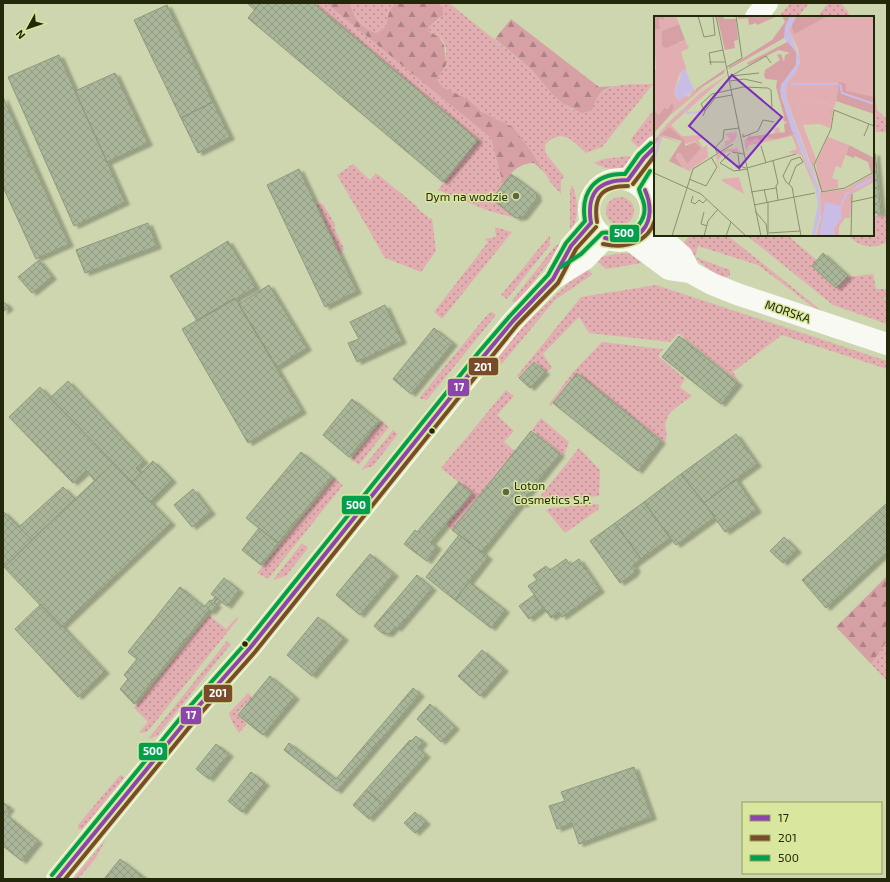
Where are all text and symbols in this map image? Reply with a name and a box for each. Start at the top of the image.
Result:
north arrow [8,8,48,48]
inset map [654,16,874,236]
text: N [12,27,27,42]
place label: Dym na wodzie [425,189,508,203]
marker: Dym na wodzie [511,191,521,201]
line badge: 500 [609,224,640,243]
text: 500 [614,226,634,239]
street label: MORSKA [763,297,813,325]
line badge: 201 [468,357,499,376]
text: 201 [474,360,492,373]
line badge: 17 [447,378,470,397]
text: 17 [454,380,464,393]
unlabelled marker [427,426,437,436]
place label: Loton Cosmetics S.P. [514,478,591,506]
marker: Loton Cosmetics S.P. [501,487,511,497]
line badge: 500 [341,495,371,515]
text: 500 [346,498,366,511]
unlabelled marker [240,639,250,649]
line badge: 201 [203,684,233,703]
text: 201 [209,686,227,699]
line badge: 17 [180,706,202,725]
text: 17 [186,708,196,721]
line badge: 500 [138,742,168,761]
text: 500 [143,744,163,757]
legend [742,802,882,874]
text: 17 [778,810,789,824]
text: 201 [778,830,797,844]
text: 500 [778,850,799,864]

